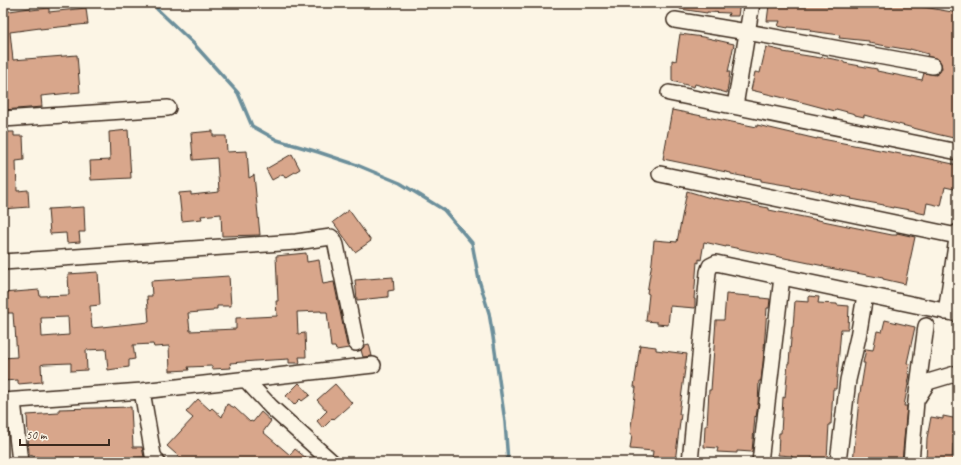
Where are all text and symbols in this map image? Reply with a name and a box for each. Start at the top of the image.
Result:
scale bar [20,421,109,447]
text: 50 m [26,427,48,443]

